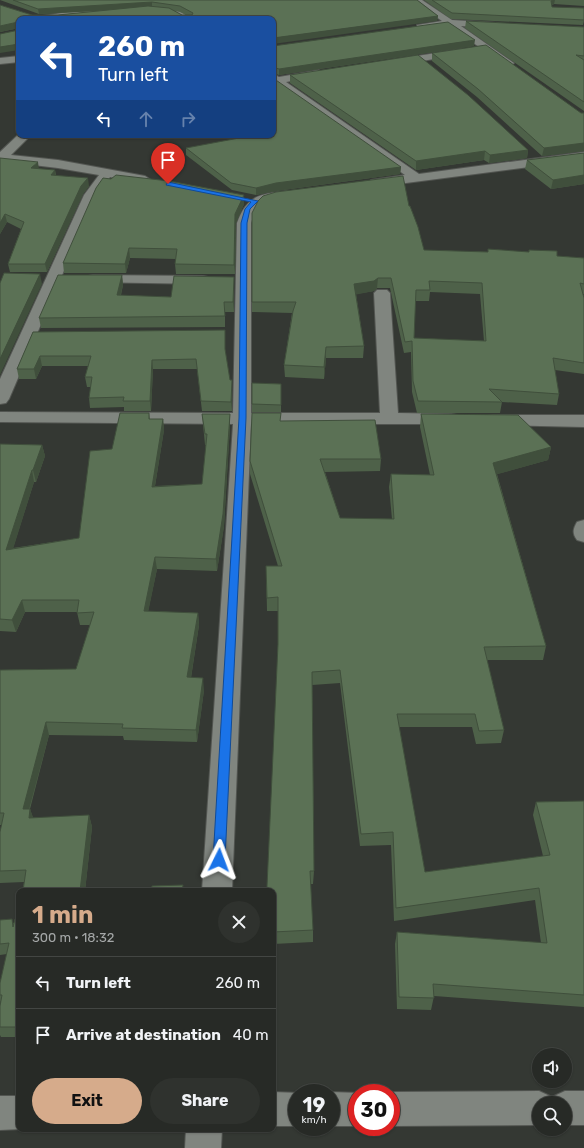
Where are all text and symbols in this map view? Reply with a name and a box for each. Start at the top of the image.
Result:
text: 260 m [98,30,185,63]
icon: left [32,32,84,84]
text: Turn left [98,64,168,86]
icon: left [93,108,115,130]
icon: ahead [135,108,157,130]
icon: right [177,108,199,130]
pin [151,143,185,184]
icon: arrive [157,149,179,171]
position arrow [198,839,240,881]
text: 1 min [32,901,93,929]
button: close [218,901,260,943]
text: 300 m · 18:32 [32,930,114,945]
icon: left [32,972,54,994]
text: Turn left [66,974,131,992]
text: 260 m [216,974,260,992]
icon: arrive [32,1024,54,1046]
text: Arrive at destination [66,1026,221,1044]
text: 40 m [233,1026,269,1044]
map controls [532,1048,572,1136]
button: sound [532,1048,572,1088]
button: Exit [32,1078,142,1124]
button: Share [150,1078,260,1124]
speed limit sign: 30 [348,1084,400,1136]
text: 19 [303,1093,325,1117]
button: search [532,1096,572,1136]
text: km/h [302,1114,326,1126]

